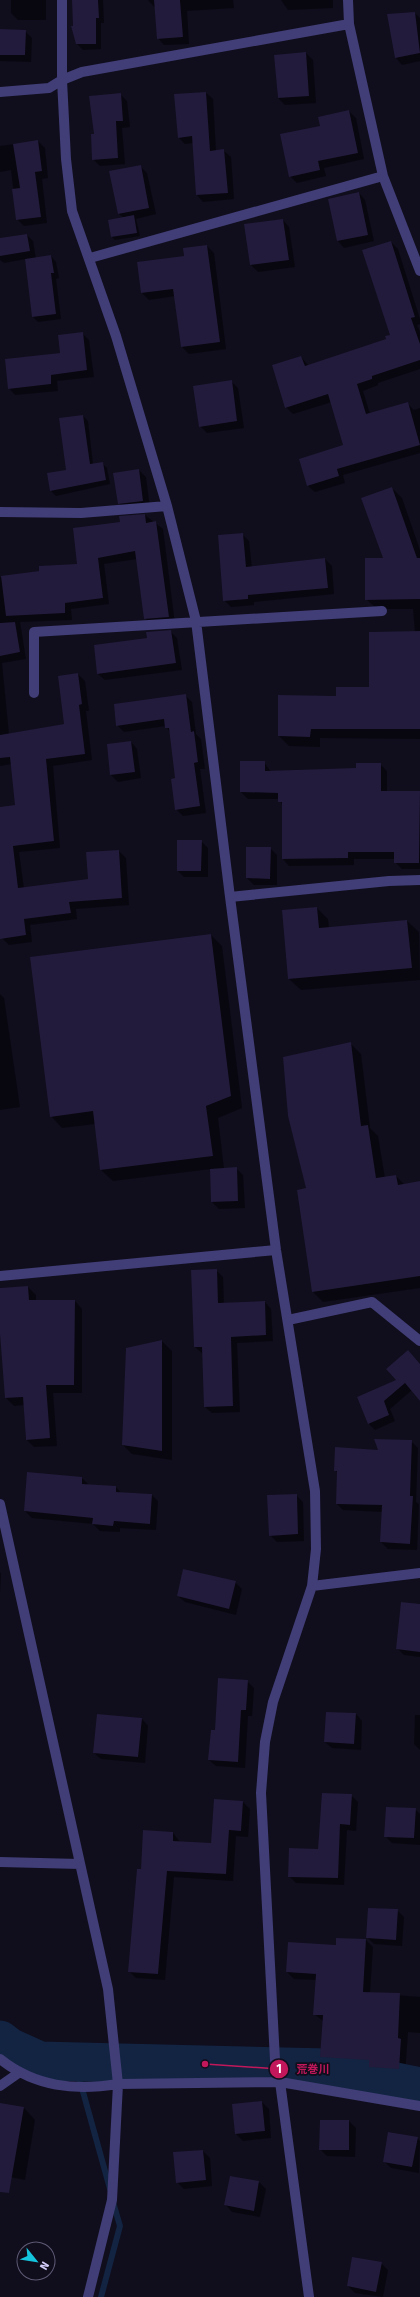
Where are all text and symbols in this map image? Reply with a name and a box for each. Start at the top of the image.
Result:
callout: 荒巻川 [269,2057,338,2080]
text: 1 [276,2062,282,2076]
text: 荒巻川 [297,2063,330,2076]
north arrow [16,2241,56,2281]
text: N [37,2259,52,2272]

